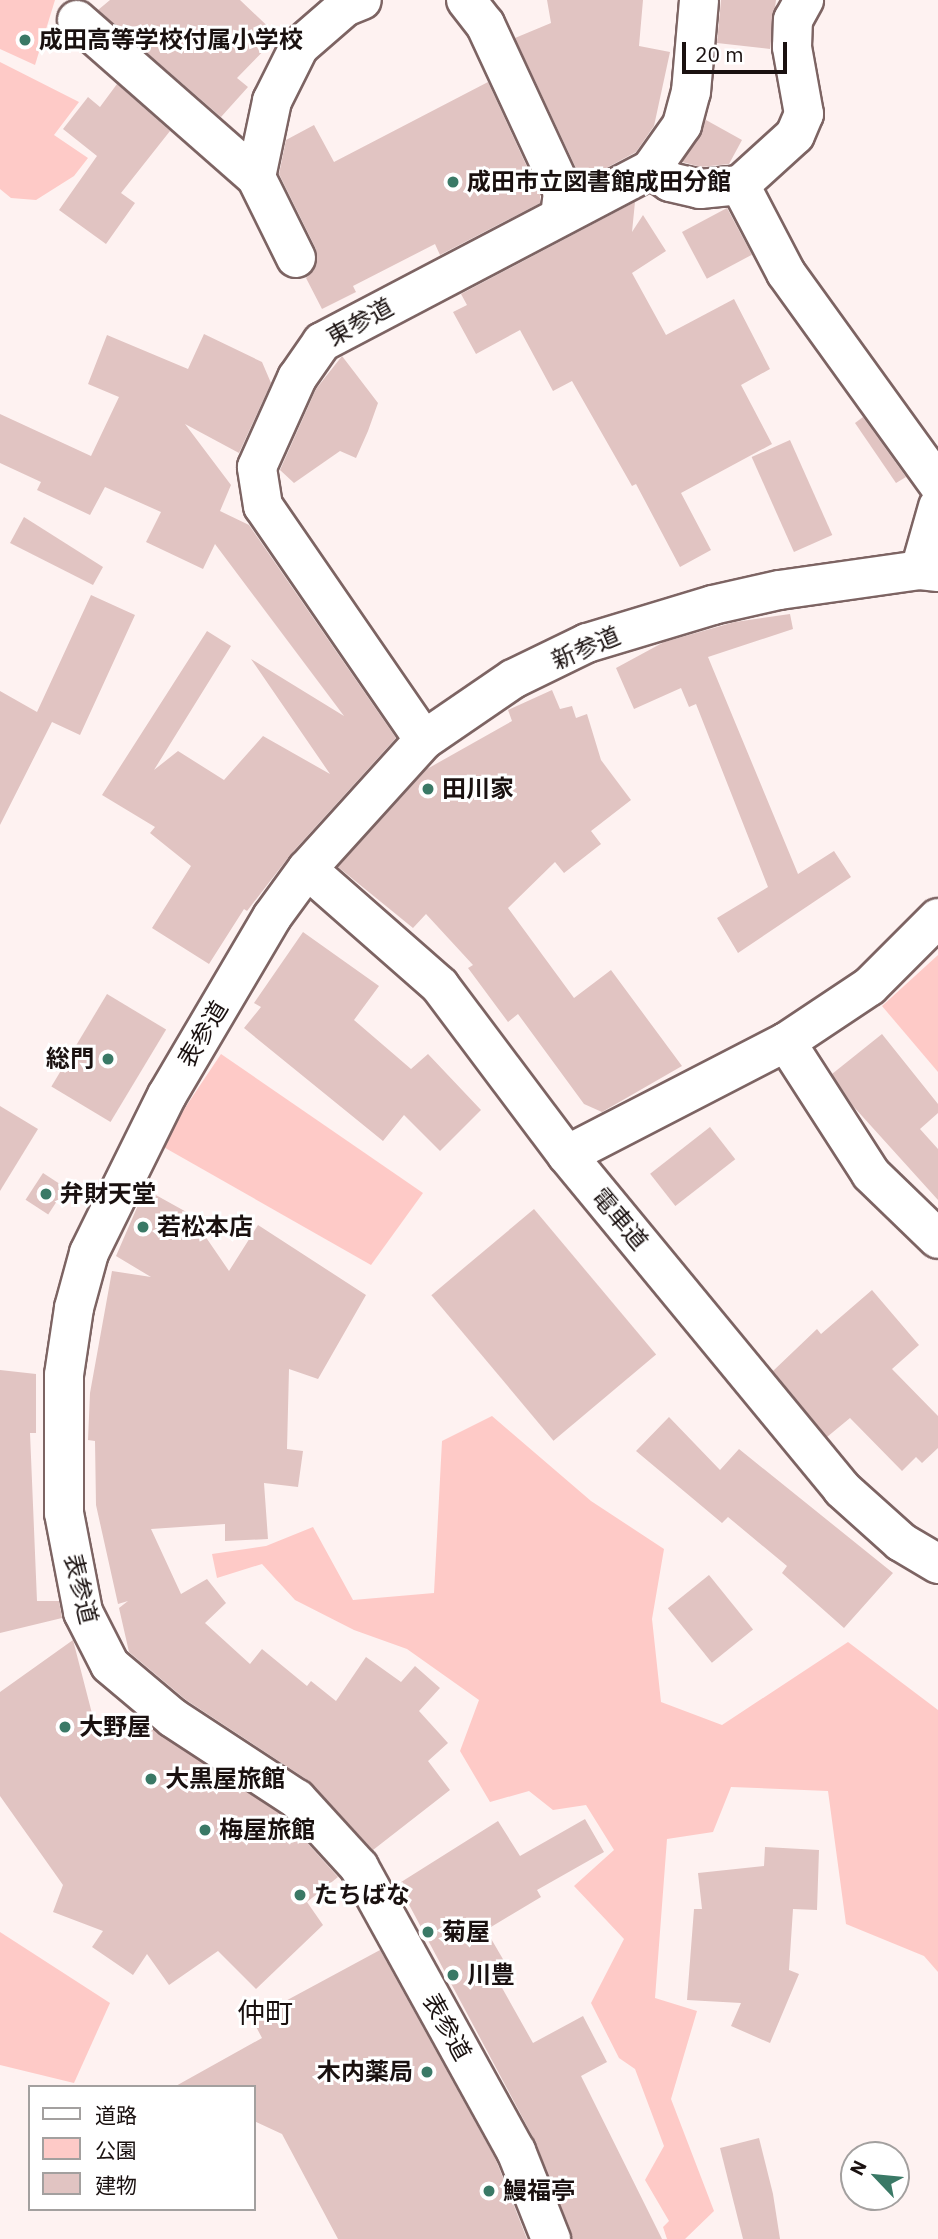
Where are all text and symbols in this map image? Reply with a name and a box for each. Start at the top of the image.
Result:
place label: 成田高等学校付属小学校 [39,26,303,54]
scale bar [686,28,791,72]
marker: 成田高等学校付属小学校 [17,32,33,48]
text: 20 m [695,40,744,68]
place label: 成田市立図書館成田分館 [467,168,731,196]
marker: 成田市立図書館成田分館 [445,174,461,190]
street label: 東参道 [322,292,398,352]
street label: 新参道 [547,621,625,675]
place label: 田川家 [442,775,514,803]
marker: 田川家 [420,781,436,797]
street label: 表参道 [172,996,234,1072]
place label: 総門 [46,1045,94,1073]
marker: 総門 [100,1051,116,1067]
place label: 弁財天堂 [60,1180,156,1208]
street label: 電車道 [586,1182,654,1256]
marker: 弁財天堂 [38,1186,54,1202]
place label: 若松本店 [157,1213,253,1241]
marker: 若松本店 [135,1219,151,1235]
street label: 表参道 [58,1551,104,1627]
place label: 大野屋 [79,1713,151,1741]
marker: 大野屋 [57,1719,73,1735]
place label: 大黒屋旅館 [165,1765,285,1793]
marker: 大黒屋旅館 [143,1771,159,1787]
place label: 梅屋旅館 [219,1816,315,1844]
marker: 梅屋旅館 [197,1822,213,1838]
place label: たちばな [314,1881,410,1909]
marker: たちばな [292,1887,308,1903]
place label: 菊屋 [442,1918,490,1946]
marker: 菊屋 [420,1924,436,1940]
place label: 川豊 [467,1961,515,1989]
marker: 川豊 [445,1967,461,1983]
street label: 表参道 [417,1989,477,2065]
district label: 仲町 [237,1996,293,2030]
place label: 木内薬局 [317,2058,413,2086]
marker: 木内薬局 [419,2064,435,2080]
legend [28,2085,256,2211]
text: 道路 [95,2101,137,2129]
text: 公園 [95,2136,137,2164]
north arrow [840,2141,910,2211]
text: N [844,2156,872,2179]
text: 建物 [95,2171,137,2199]
place label: 鰻福亭 [503,2177,575,2205]
marker: 鰻福亭 [481,2183,497,2199]

